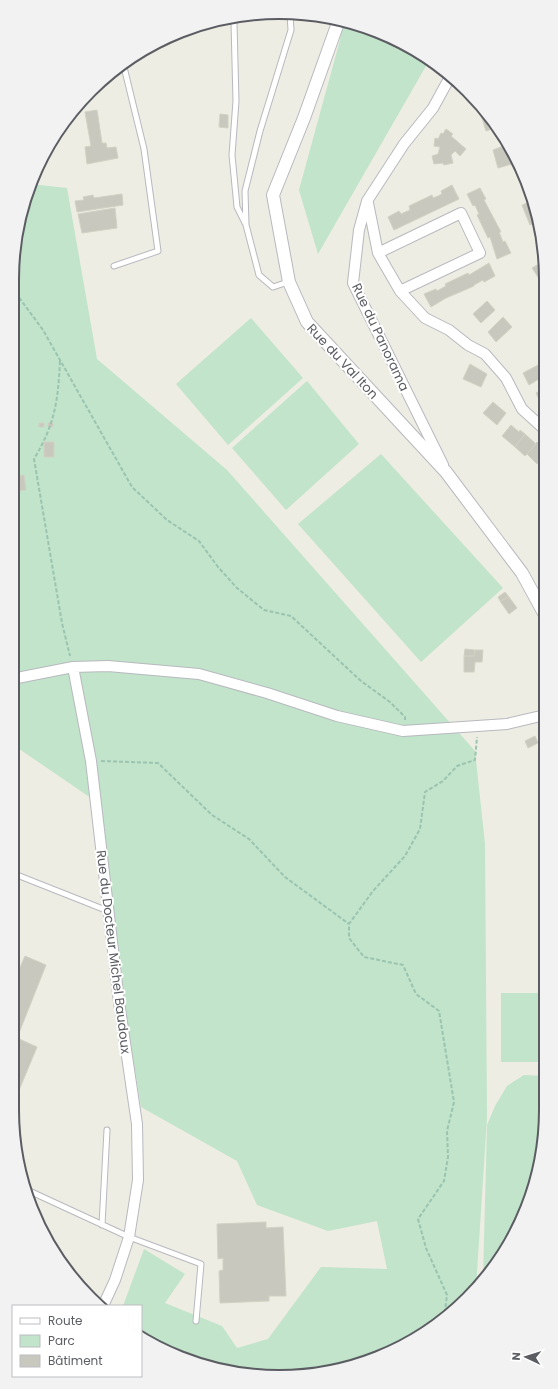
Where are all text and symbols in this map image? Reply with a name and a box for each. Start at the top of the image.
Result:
street label: Rue du Panorama [347,280,414,394]
street label: Rue du Val Iton [303,319,383,403]
street label: Rue du Docteur Michel Baudoux [92,849,136,1056]
legend [12,1305,142,1377]
text: Route [48,1312,82,1329]
text: Parc [48,1332,75,1349]
north arrow [506,1337,546,1377]
text: Bâtiment [48,1352,103,1369]
text: N [508,1352,524,1361]

